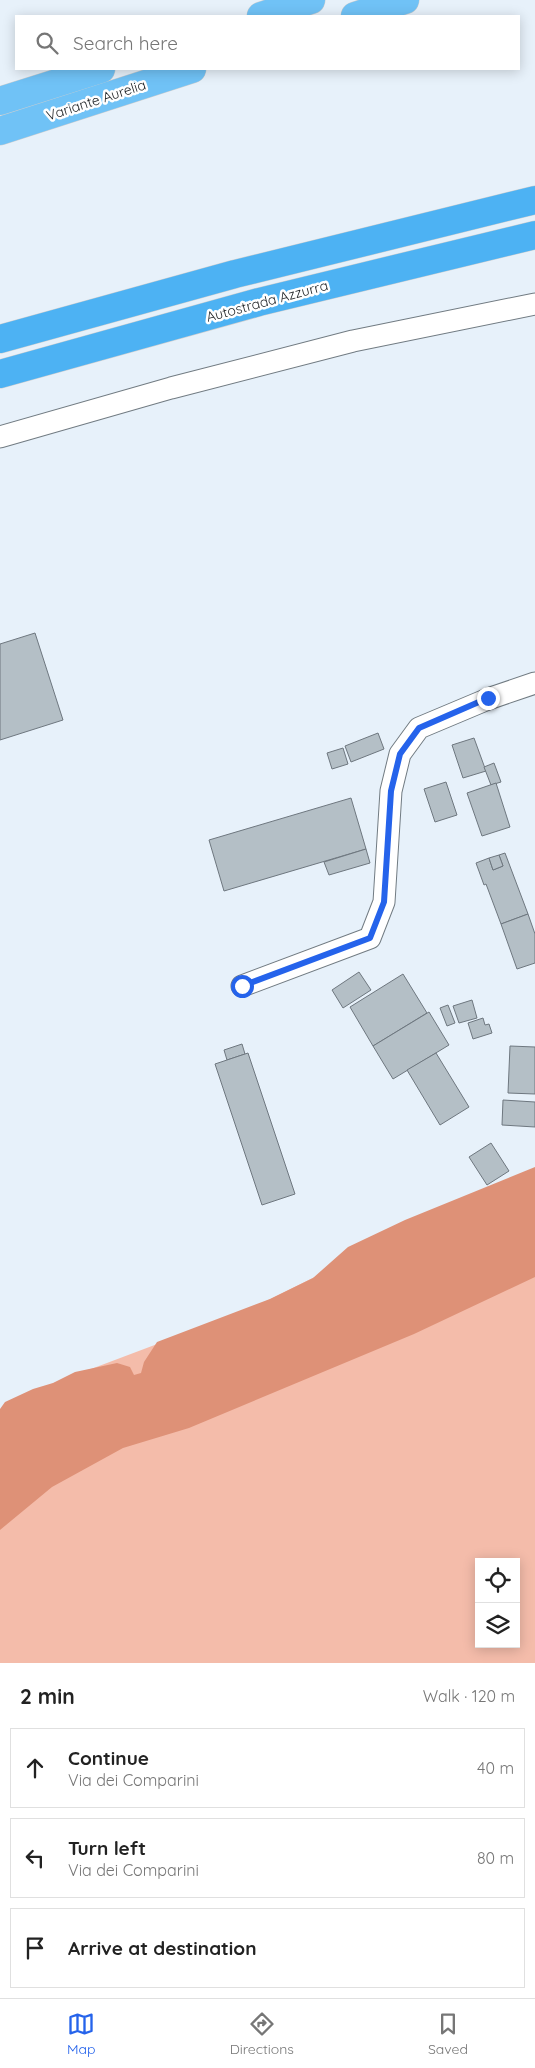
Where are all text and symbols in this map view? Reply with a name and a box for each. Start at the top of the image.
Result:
search box [15,15,520,70]
icon: search [33,29,61,57]
text: Search here [73,31,178,55]
street label: Variante Aurelia [44,75,148,125]
street label: Autostrada Azzurra [204,276,330,326]
route end [477,687,500,710]
route start [231,975,254,998]
map controls [475,1558,520,1648]
button: locate [475,1558,520,1603]
button: layers [475,1603,520,1648]
text: 2 min [20,1683,75,1709]
text: Walk · 120 m [423,1686,515,1706]
text: Continue [68,1746,149,1770]
icon: ahead [21,1754,49,1782]
text: 40 m [477,1758,514,1778]
text: Via dei Comparini [68,1770,199,1790]
text: Turn left [68,1836,146,1860]
icon: left [21,1844,49,1872]
text: 80 m [477,1848,514,1868]
text: Via dei Comparini [68,1860,199,1880]
icon: arrive [21,1934,49,1962]
text: Arrive at destination [68,1936,257,1960]
tab: Map [67,2010,96,2058]
tab: Directions [230,2010,294,2058]
tab: Saved [428,2010,468,2058]

